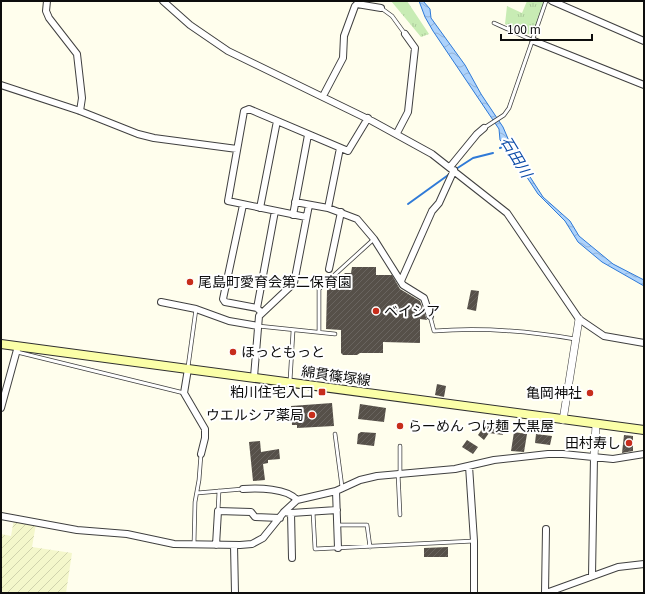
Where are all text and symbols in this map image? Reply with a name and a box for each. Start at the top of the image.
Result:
scale bar [501,16,592,42]
text: 100 m [507,20,541,37]
water label: 石田川 [497,132,539,183]
place label: 尾島町愛育会第二保育園 [198,271,352,291]
marker: 尾島町愛育会第二保育園 [185,277,195,287]
place label: ベイシア [384,300,440,320]
marker: ベイシア [371,306,381,316]
place label: ほっともっと [241,341,325,361]
marker: ほっともっと [228,347,238,357]
street label: 綿貫篠塚線 [300,360,372,390]
place label: 粕川住宅入口 [230,381,314,401]
place label: 亀岡神社 [526,382,582,402]
marker: 粕川住宅入口 [317,387,327,397]
marker: 亀岡神社 [585,388,595,398]
place label: ウエルシア薬局 [206,404,304,424]
marker: ウエルシア薬局 [307,410,317,420]
place label: らーめん つけ麺 大黒屋 [408,415,554,435]
marker: らーめん つけ麺 大黒屋 [395,421,405,431]
place label: 田村寿し [565,432,621,452]
marker: 田村寿し [624,438,634,448]

